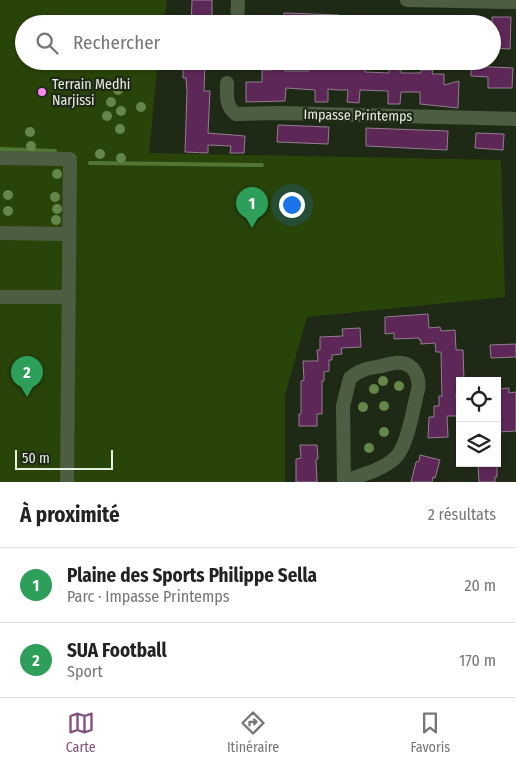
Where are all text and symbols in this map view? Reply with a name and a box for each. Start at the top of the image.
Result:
search box [15,15,501,70]
icon: search [33,29,61,57]
text: Rechercher [73,31,160,54]
place label: Terrain Medhi Narjissi [52,76,130,109]
marker: Terrain Medhi Narjissi [36,86,48,98]
street label: Impasse Printemps [303,106,413,125]
pin: 1 [236,187,268,228]
your location [279,192,305,218]
pin: 2 [11,356,43,397]
map controls [456,377,501,467]
button: locate [456,377,501,422]
button: layers [456,422,501,467]
scale bar [15,447,112,470]
text: 50 m [22,450,50,467]
text: À proximité [20,502,120,528]
text: 2 résultats [428,505,496,524]
text: Plaine des Sports Philippe Sella [67,564,317,587]
text: 1 [33,576,39,595]
text: 20 m [465,576,496,595]
text: Parc · Impasse Printemps [67,587,230,606]
text: SUA Football [67,639,167,662]
text: 2 [32,651,40,670]
text: 170 m [459,651,496,670]
text: Sport [67,662,103,681]
tab: Carte [66,709,96,756]
tab: Itinéraire [227,709,279,756]
tab: Favoris [410,709,450,756]

